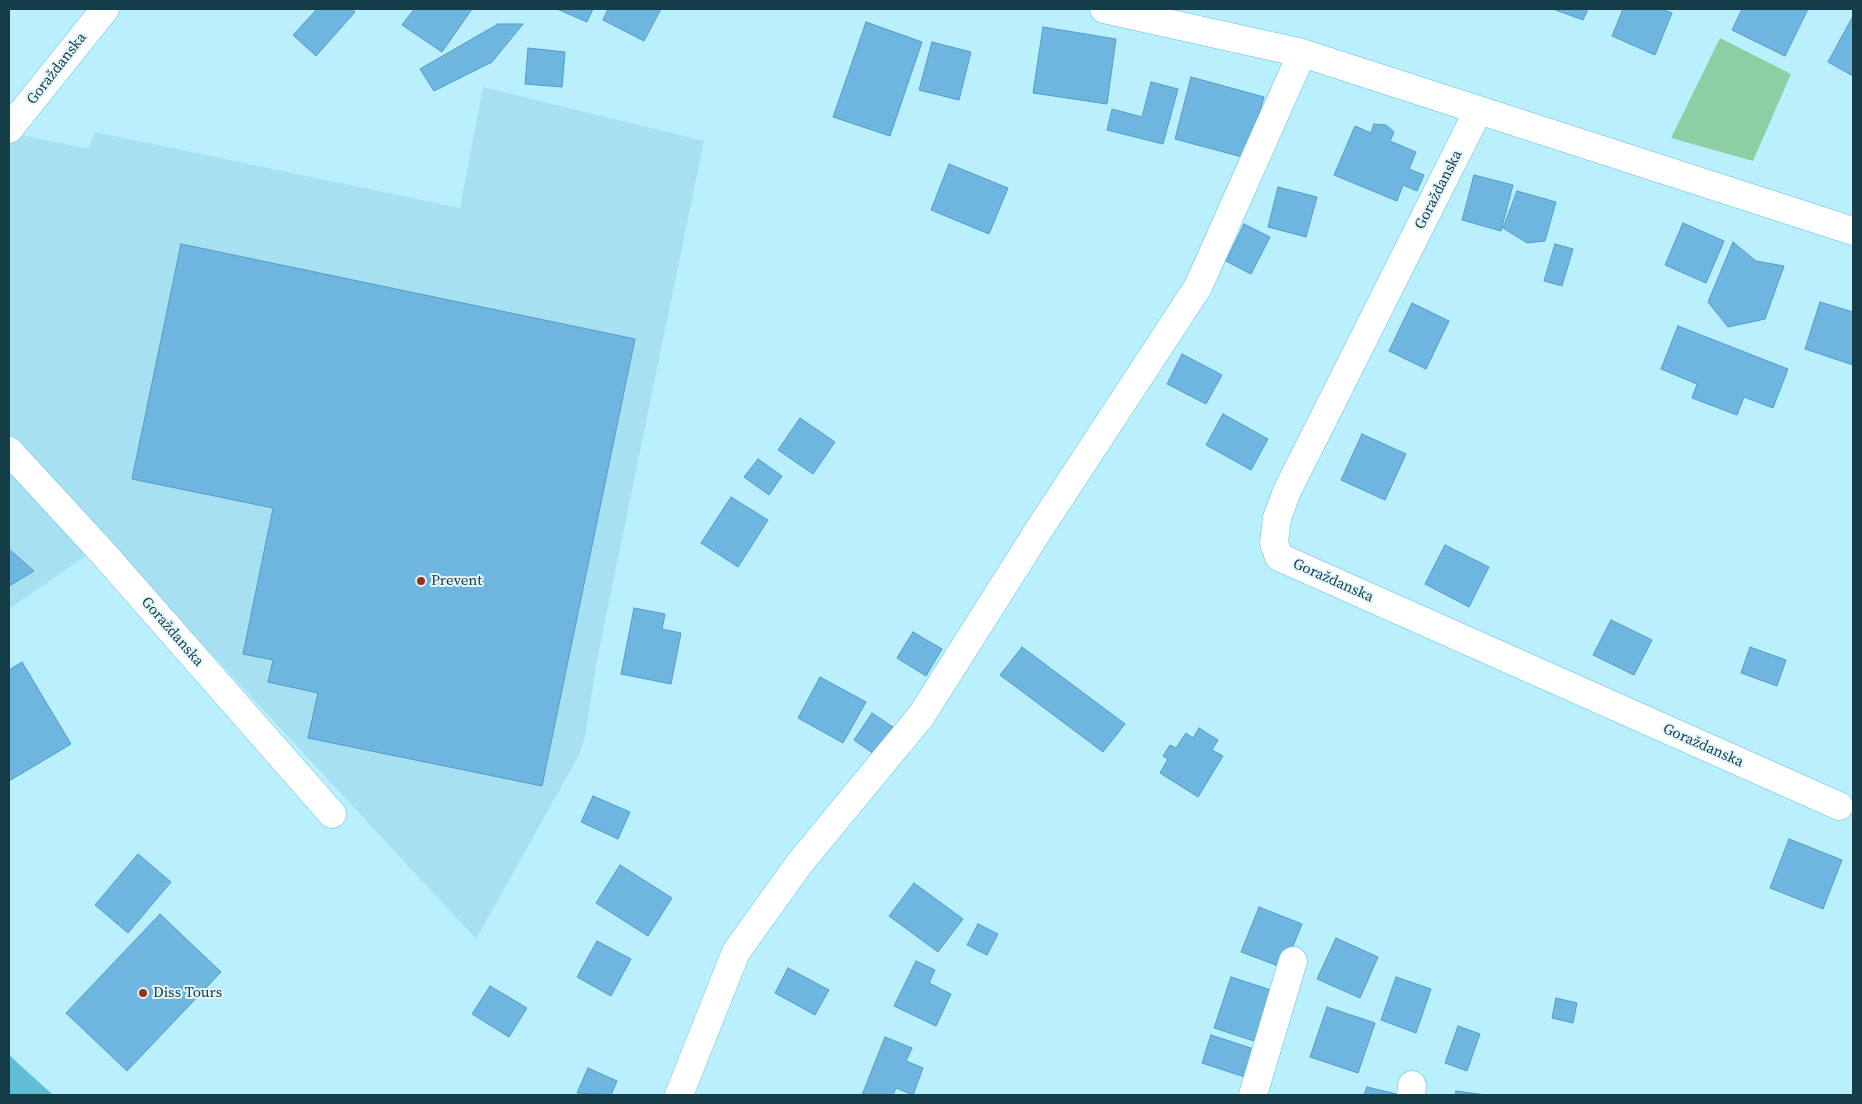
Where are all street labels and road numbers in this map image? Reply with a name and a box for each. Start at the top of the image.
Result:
street label: Goraždanska [23,29,91,109]
street label: Goraždanska [1411,147,1467,233]
street label: Goraždanska [1290,555,1376,607]
street label: Goraždanska [137,594,207,670]
street label: Goraždanska [1660,720,1746,772]

